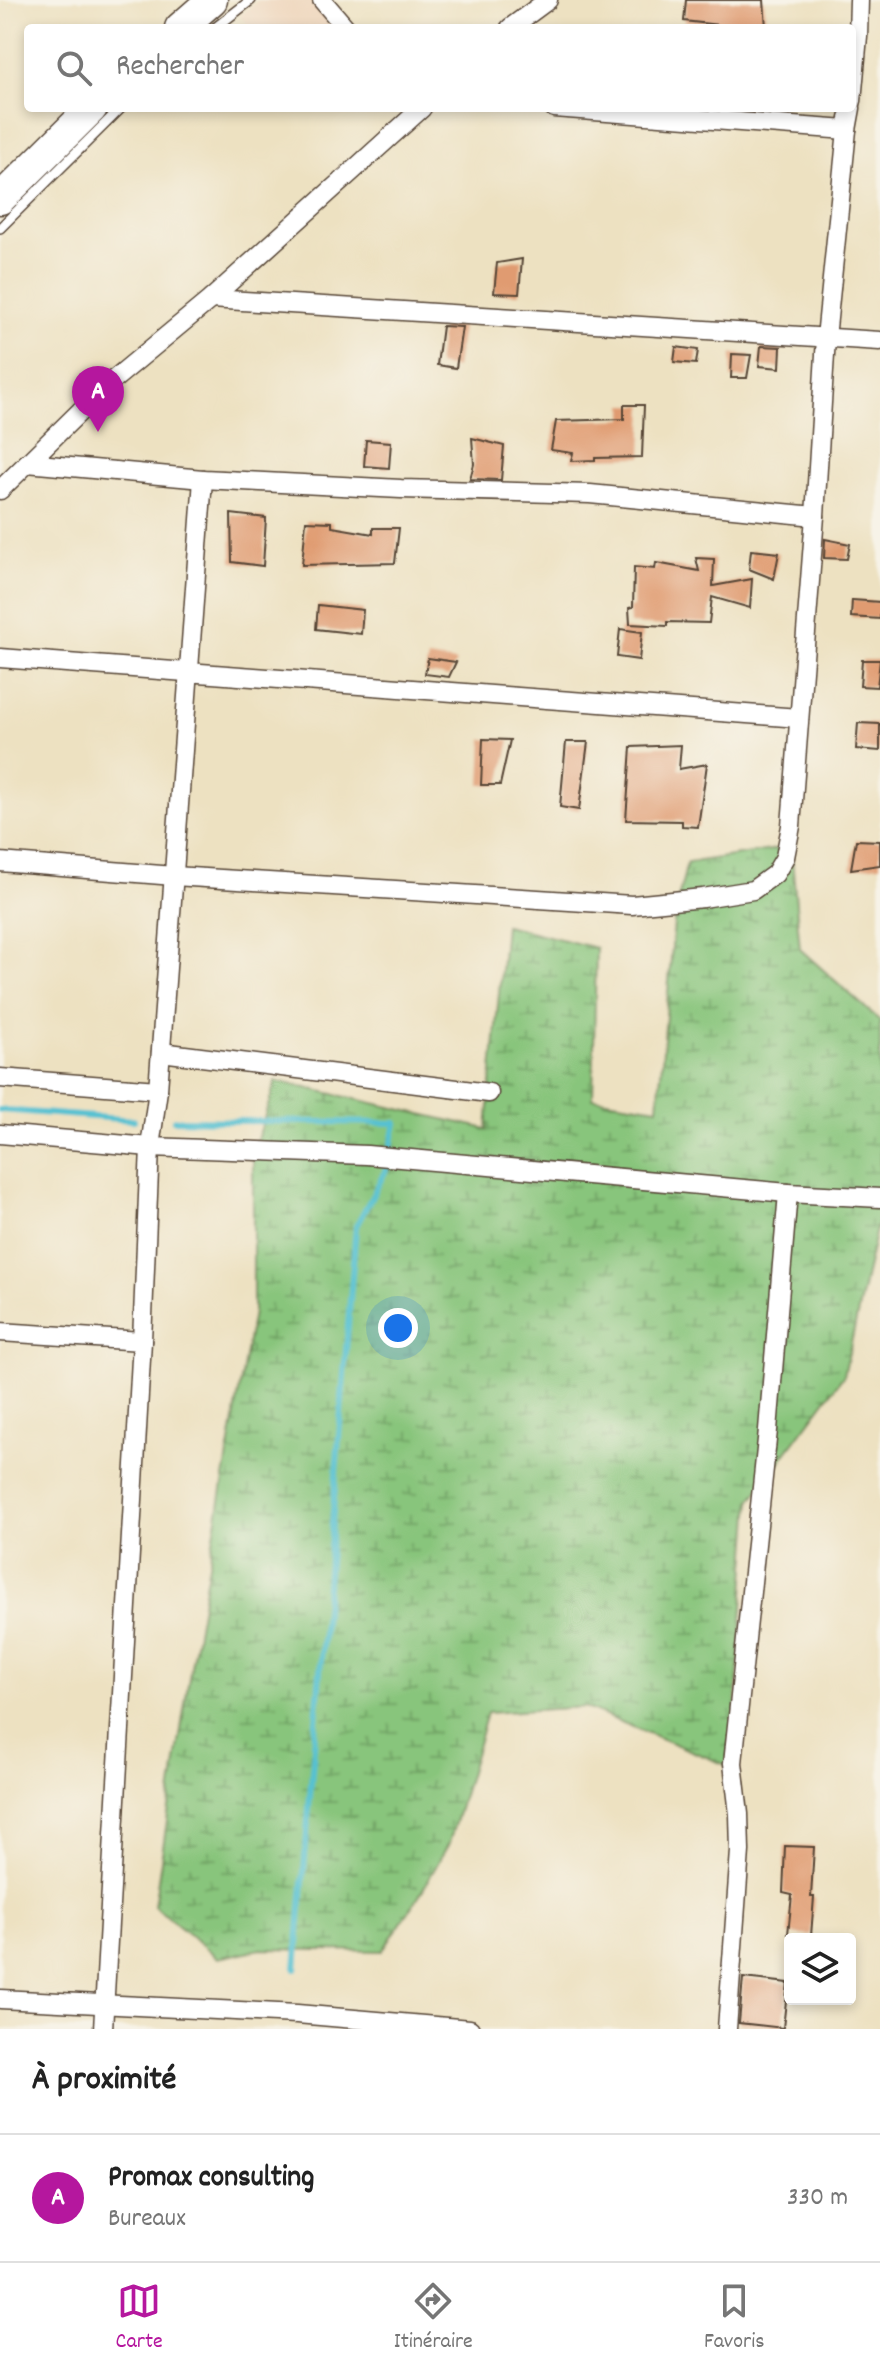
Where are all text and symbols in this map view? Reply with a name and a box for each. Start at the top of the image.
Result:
search box [24,24,856,112]
icon: search [52,46,96,90]
text: Rechercher [116,47,244,90]
pin: A [72,366,124,432]
your location [378,1308,418,1348]
map controls [784,1933,856,2005]
button: layers [784,1933,856,2005]
text: À proximité [32,2057,176,2106]
text: Promax consulting [108,2158,314,2201]
text: A [51,2180,65,2217]
text: 330 m [787,2180,848,2217]
text: Bureaux [108,2201,186,2238]
tab: Carte [116,2279,163,2358]
tab: Itinéraire [394,2279,473,2358]
tab: Favoris [704,2279,764,2358]

